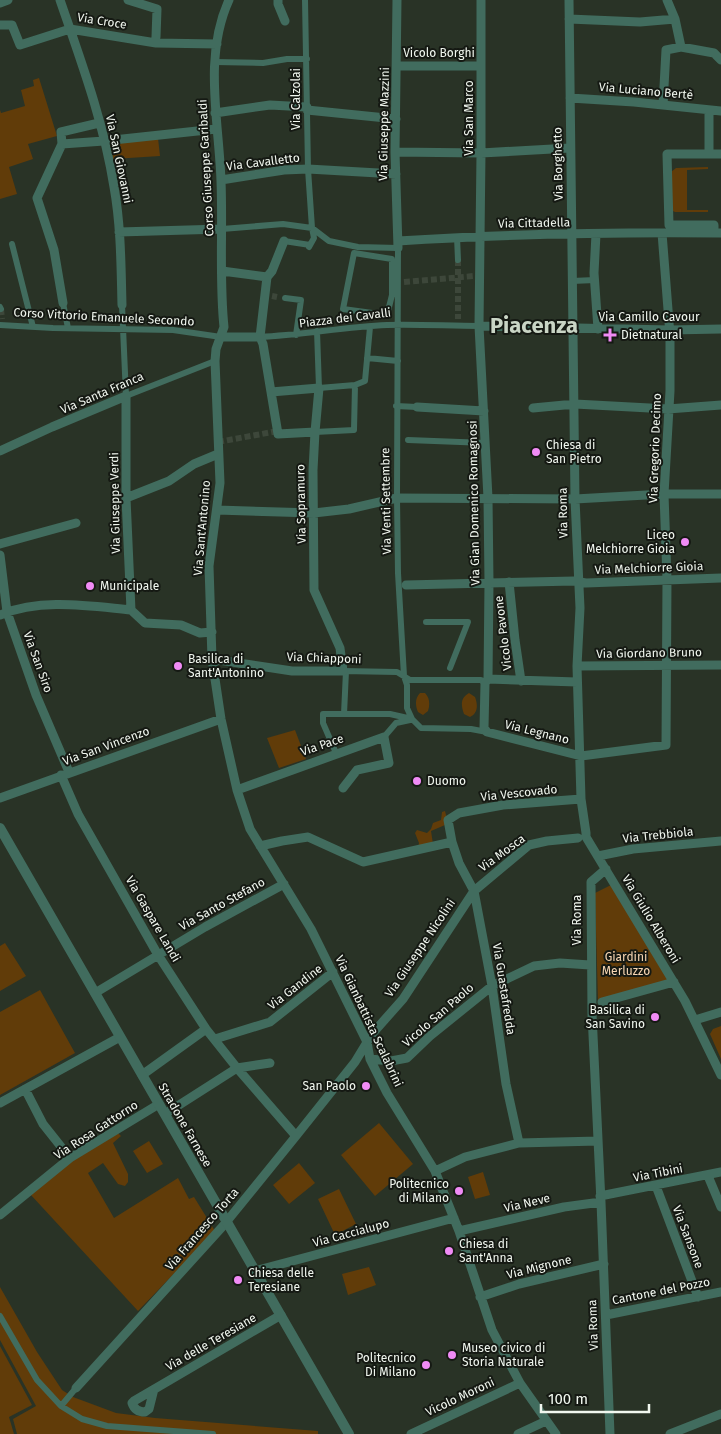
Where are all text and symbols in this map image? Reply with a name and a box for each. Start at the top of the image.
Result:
street label: Via Croce [76,10,128,32]
street label: Vicolo Borghi [403,46,475,60]
street label: Via Giuseppe Mazzini [376,67,392,181]
street label: Via Calzolai [289,68,303,130]
street label: Via San Marco [462,80,476,156]
street label: Via Luciano Bertè [598,80,694,102]
street label: Corso Giuseppe Garibaldi [195,99,217,237]
street label: Via San Giovanni [103,113,135,205]
street label: Via Borghetto [550,127,566,201]
street label: Via Cavalletto [226,151,300,173]
street label: Via Cittadella [498,215,570,231]
street label: Corso Vittorio Emanuele Secondo [13,305,195,329]
street label: Piazza dei Cavalli [298,305,392,331]
street label: Via Camillo Cavour [598,310,700,324]
district label: Piacenza [490,312,578,339]
marker: Dietnatural [603,328,617,342]
place label: Dietnatural [621,328,682,342]
street label: Via Santa Franca [58,369,146,417]
street label: Via Gregorio Decimo [646,393,664,503]
street label: Via Gian Domenico Romagnosi [466,420,482,586]
place label: Chiesa di San Pietro [546,438,602,466]
marker: Chiesa di San Pietro [530,446,542,458]
street label: Via Venti Settembre [378,447,394,555]
street label: Via Giuseppe Verdi [107,452,123,554]
street label: Via Sopramuro [293,464,309,544]
street label: Via Sant'Antonino [191,480,213,576]
street label: Via Roma [556,488,570,538]
place label: Liceo Melchiorre Gioia [586,528,675,556]
marker: Liceo Melchiorre Gioia [679,536,691,548]
street label: Via Melchiorre Gioia [594,559,704,577]
place label: Municipale [100,579,159,593]
marker: Municipale [84,580,96,592]
street label: Vicolo Pavone [491,595,515,671]
street label: Via San Siro [20,629,56,695]
street label: Via Giordano Bruno [596,645,702,661]
street label: Via Chiapponi [286,650,362,666]
place label: Basilica di Sant'Antonino [188,652,264,680]
marker: Basilica di Sant'Antonino [172,660,184,672]
street label: Via Legnano [503,717,571,747]
street label: Via San Vincenzo [61,724,151,768]
street label: Via Pace [299,731,345,759]
place label: Duomo [427,774,466,788]
marker: Duomo [411,775,423,787]
street label: Via Vescovado [480,782,558,804]
street label: Via Trebbiola [622,824,694,846]
street label: Via Mosca [476,832,528,874]
street label: Via Giulio Alberoni [619,872,683,966]
street label: Via Gaspare Landi [123,874,183,964]
street label: Via Santo Stefano [177,875,267,933]
street label: Via Roma [570,895,584,945]
street label: Via Giuseppe Nicolini [382,896,458,1000]
street label: Via Guastafredda [490,942,518,1036]
park label: Giardini Merluzzo [602,950,650,978]
street label: Via Gianbattista Scalabrini [332,953,406,1089]
street label: Via Gandine [265,961,325,1013]
street label: Vicolo San Paolo [400,980,476,1050]
place label: Basilica di San Savino [586,1003,645,1031]
marker: Basilica di San Savino [649,1011,661,1023]
place label: San Paolo [302,1079,356,1093]
marker: San Paolo [360,1080,372,1092]
street label: Stradone Farnese [155,1081,215,1169]
street label: Via Rosa Gattorno [51,1098,141,1162]
street label: Via Tibini [632,1161,684,1185]
place label: Politecnico di Milano [389,1177,449,1205]
street label: Via Francesco Torta [163,1185,241,1273]
marker: Politecnico di Milano [453,1185,465,1197]
street label: Via Neve [503,1191,551,1215]
street label: Via Sansone [670,1204,706,1270]
street label: Via Caccialupo [311,1216,391,1250]
place label: Chiesa di Sant'Anna [459,1237,513,1265]
marker: Chiesa di Sant'Anna [443,1245,455,1257]
street label: Via Mignone [505,1252,573,1282]
place label: Chiesa delle Teresiane [248,1266,314,1294]
marker: Chiesa delle Teresiane [232,1274,244,1286]
street label: Cantone del Pozzo [611,1275,711,1307]
street label: Via Roma [585,1299,601,1351]
street label: Via delle Teresiane [163,1310,259,1374]
place label: Museo civico di Storia Naturale [462,1341,545,1369]
marker: Museo civico di Storia Naturale [446,1349,458,1361]
place label: Politecnico Di Milano [356,1351,416,1379]
marker: Politecnico Di Milano [420,1359,432,1371]
street label: Vicolo Moroni [423,1375,497,1419]
scale bar [541,1382,648,1414]
text: 100 m [548,1390,588,1408]

